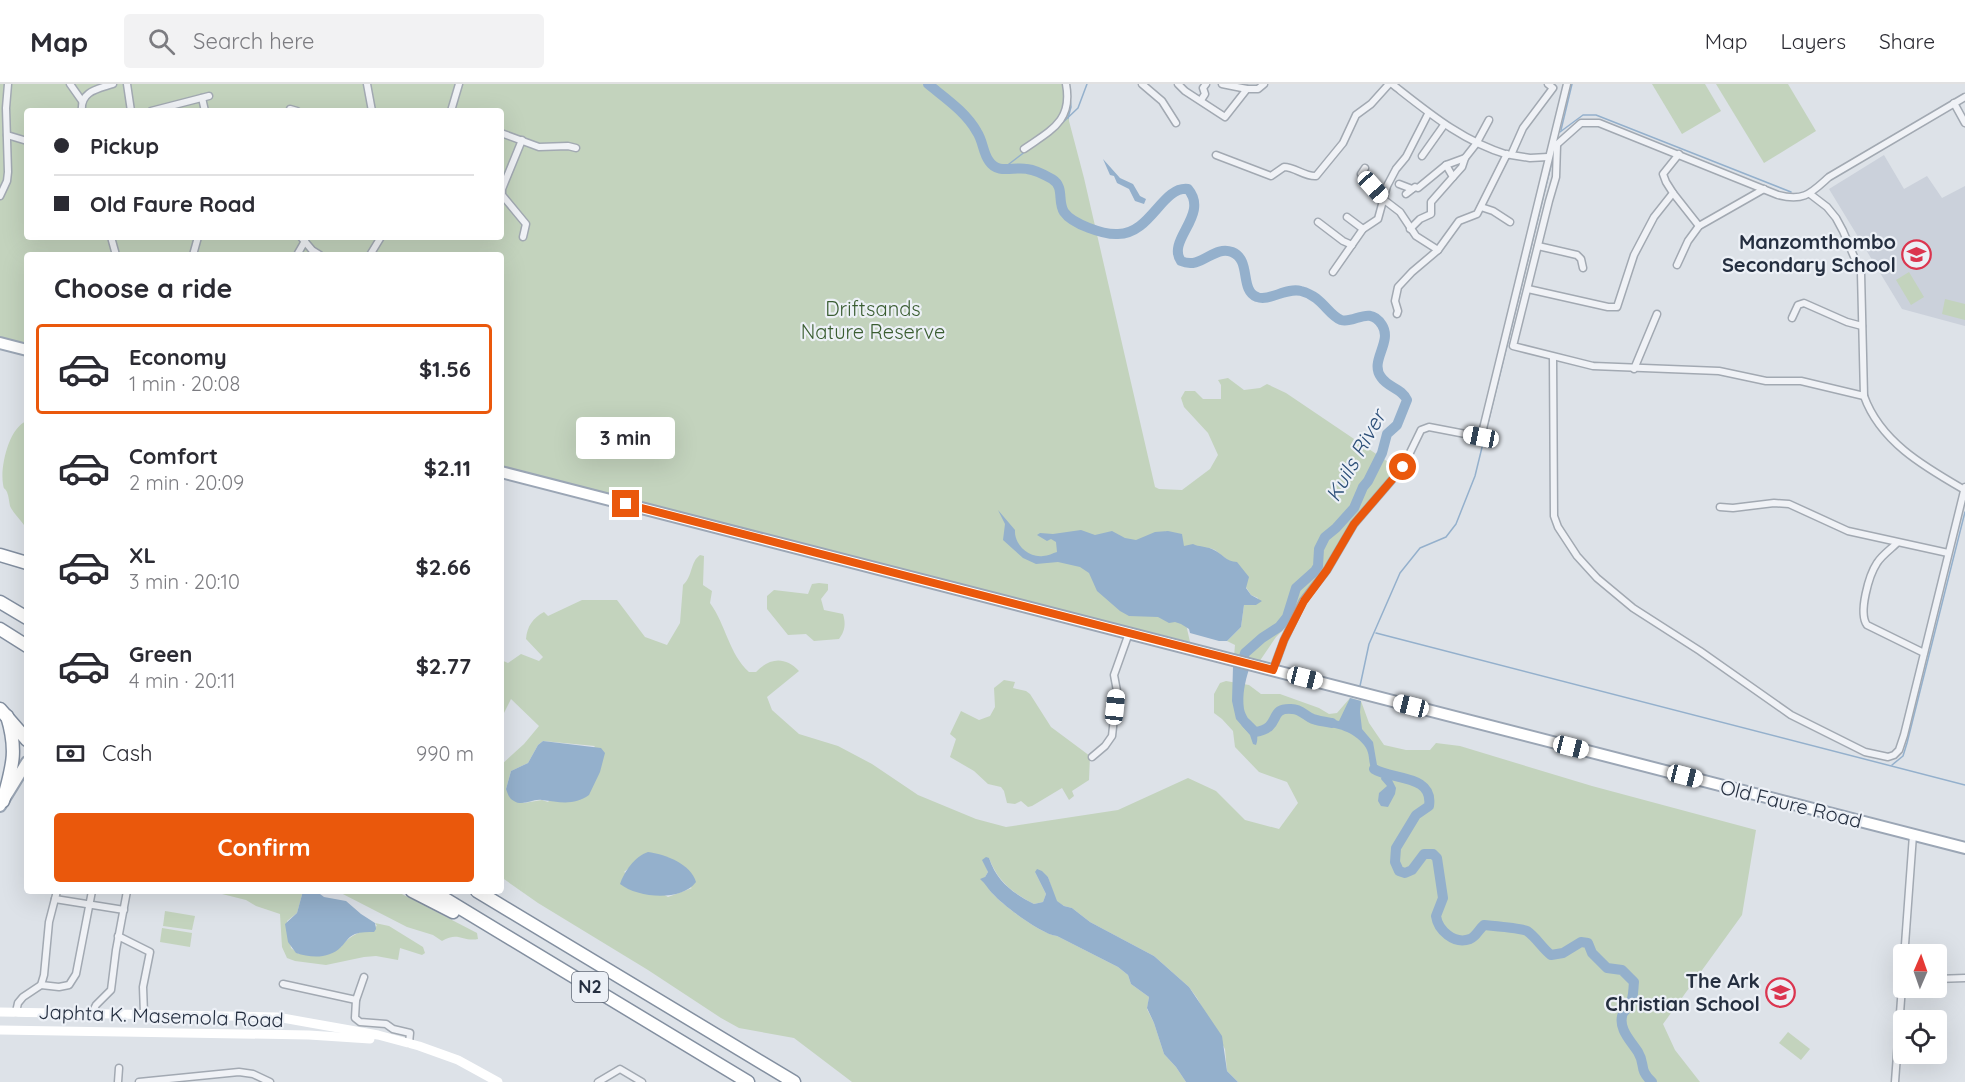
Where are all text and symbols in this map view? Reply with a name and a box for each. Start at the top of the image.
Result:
search box [124,14,544,68]
text: Map [30,24,88,59]
icon: search [145,25,178,58]
text: Search here [193,27,315,55]
text: Map [1705,28,1748,54]
text: Layers [1781,28,1846,54]
text: Share [1879,28,1935,54]
text: Pickup [90,132,159,160]
car [1354,168,1392,206]
text: Old Faure Road [90,190,255,218]
place label: Manzomthombo Secondary School [1722,229,1896,277]
school or university icon: Manzomthombo Secondary School [1901,238,1933,270]
text: Choose a ride [54,271,232,305]
park label: Driftsands Nature Reserve [801,296,945,344]
icon: car [57,342,111,396]
text: Economy [129,343,227,371]
text: $1.56 [419,355,471,383]
text: 1 min · 20:08 [129,371,240,396]
water label: Kuils River [1319,403,1392,506]
callout: 3 min [576,417,676,459]
text: 3 min [600,425,651,450]
car [1462,425,1500,449]
icon: car [57,441,111,495]
text: Comfort [129,442,218,470]
route start [1389,453,1416,480]
text: $2.11 [424,454,471,482]
text: 2 min · 20:09 [129,470,244,495]
route end [612,490,639,517]
icon: car [57,540,111,594]
text: XL [129,541,156,569]
text: $2.66 [416,553,471,581]
text: 3 min · 20:10 [129,569,240,594]
icon: car [57,639,111,693]
text: Green [129,640,192,668]
text: $2.77 [416,652,471,680]
car [1285,665,1325,691]
text: 4 min · 20:11 [129,668,235,693]
car [1104,688,1126,726]
car [1391,693,1431,719]
car [1551,734,1591,760]
icon: cash [54,737,87,770]
text: Cash [102,739,153,767]
text: 990 m [416,741,474,766]
car [1665,763,1705,789]
street label: Old Faure Road [1718,774,1865,833]
button: Confirm [54,813,474,882]
north arrow [1893,944,1947,998]
map controls [1893,944,1947,1064]
place label: The Ark Christian School [1605,968,1760,1016]
road number: N2 [572,972,608,1002]
school or university icon: The Ark Christian School [1765,976,1797,1008]
street label: Japhta K. Masemola Road [38,999,284,1032]
button: locate [1893,1010,1947,1064]

